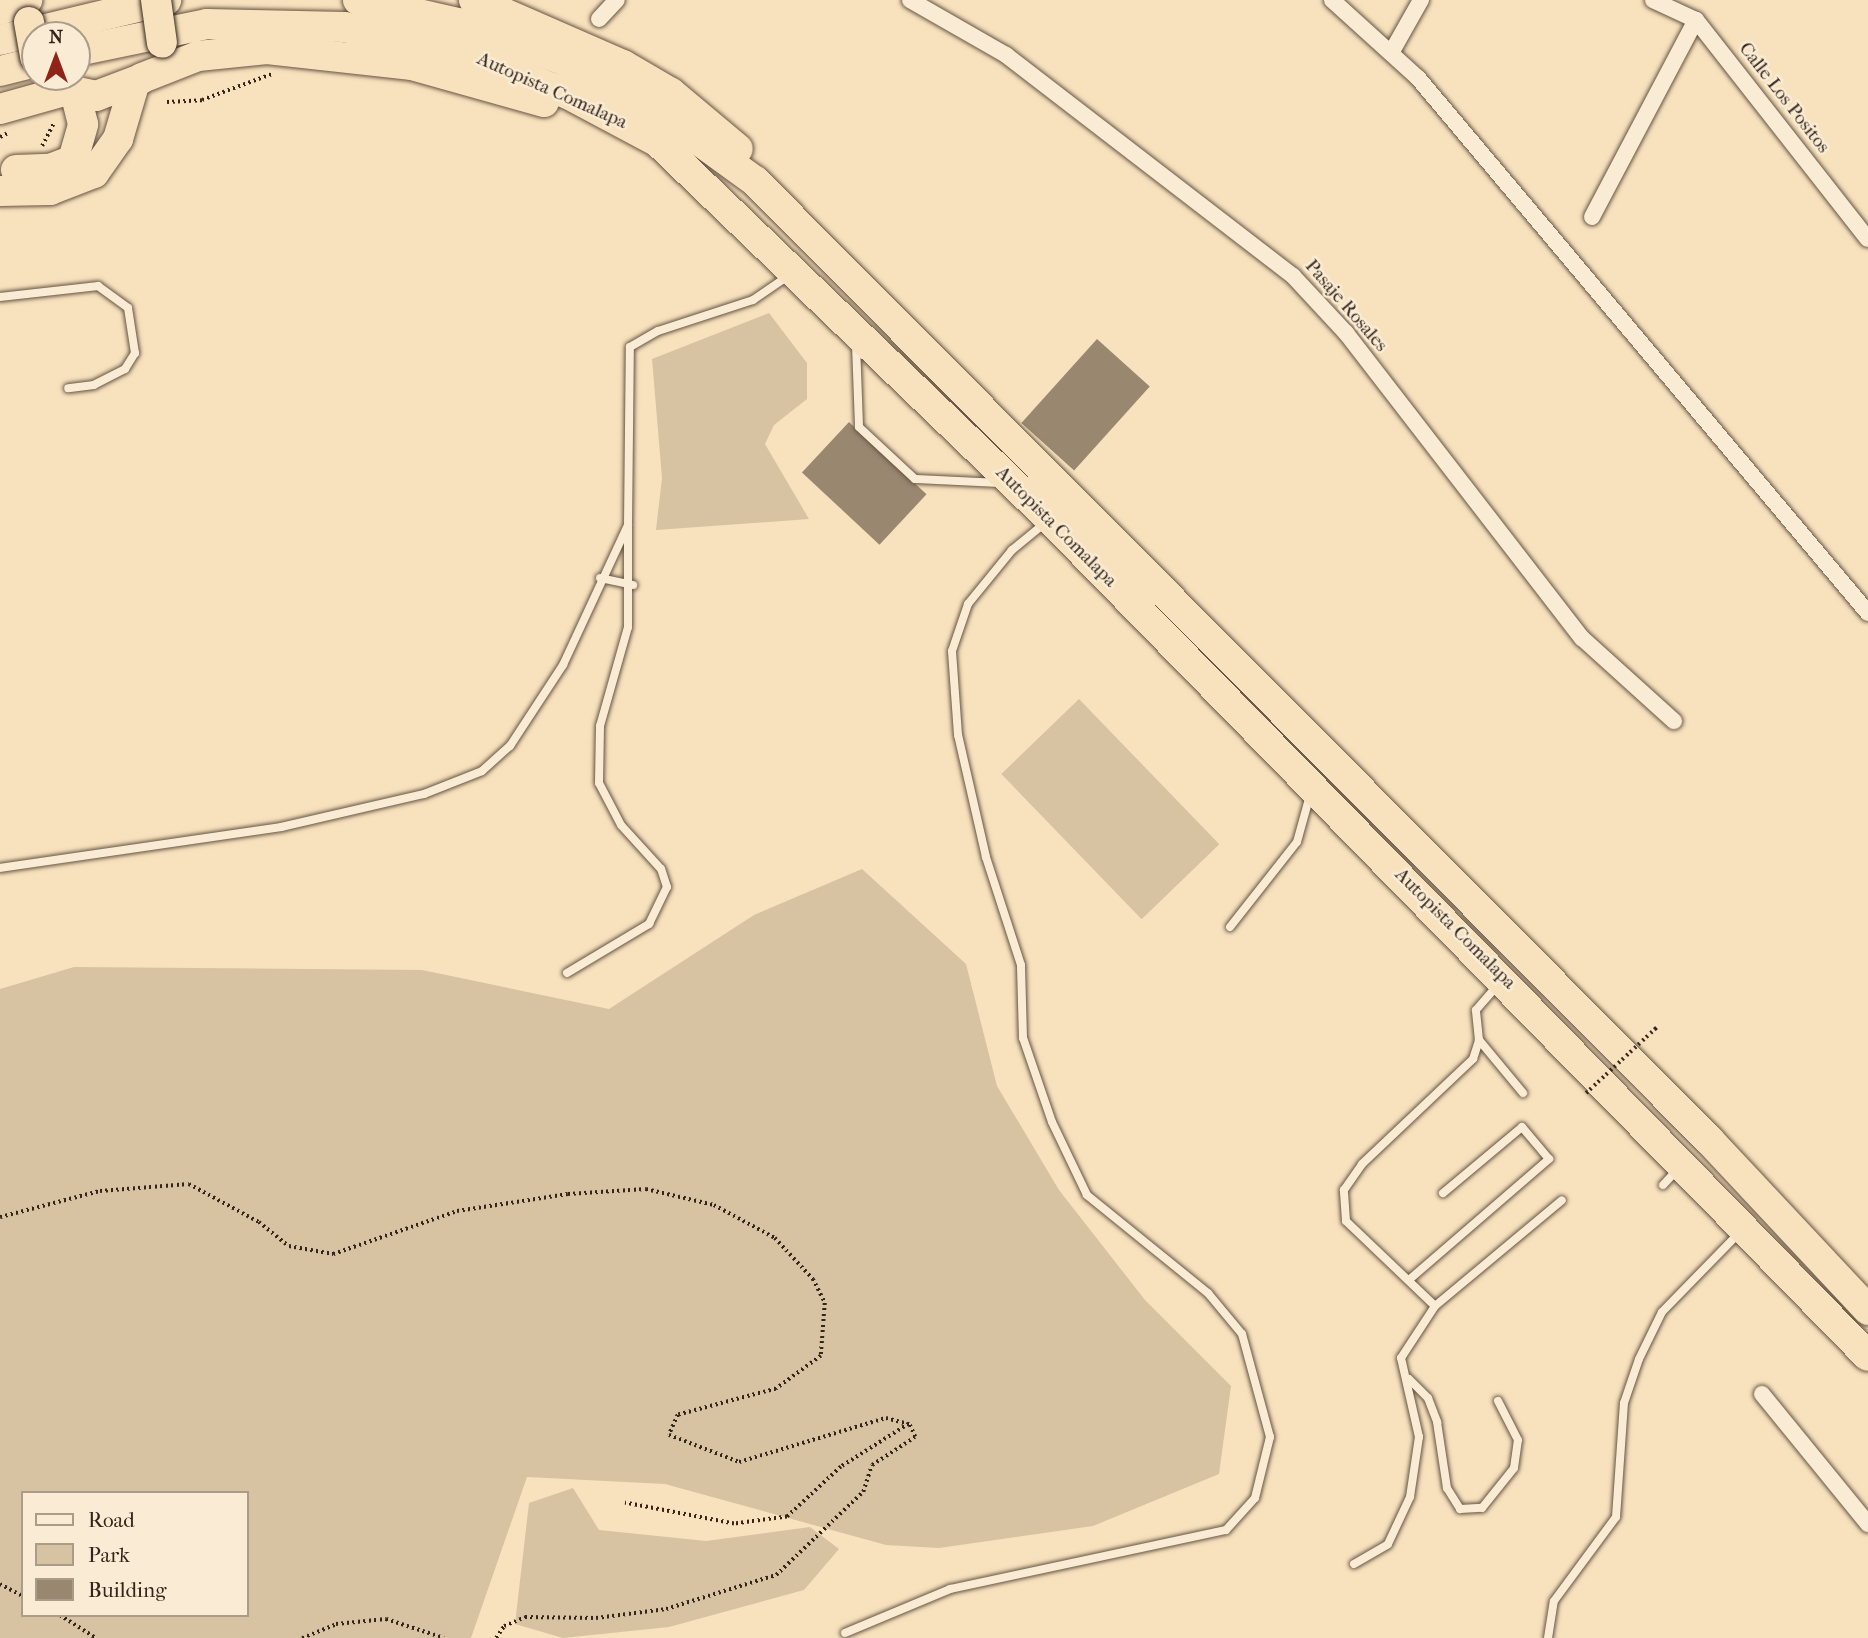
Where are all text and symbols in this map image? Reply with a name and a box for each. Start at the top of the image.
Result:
north arrow [21,21,91,91]
text: N [49,26,63,48]
street label: Calle Los Positos [1734,38,1834,158]
street label: Autopista Comalapa [473,48,631,134]
street label: Pasaje Rosales [1300,255,1392,357]
street label: Autopista Comalapa [991,462,1121,592]
street label: Autopista Comalapa [1390,864,1520,994]
legend [21,1491,248,1617]
text: Road [88,1508,135,1532]
text: Park [88,1543,130,1567]
text: Building [88,1578,166,1602]

